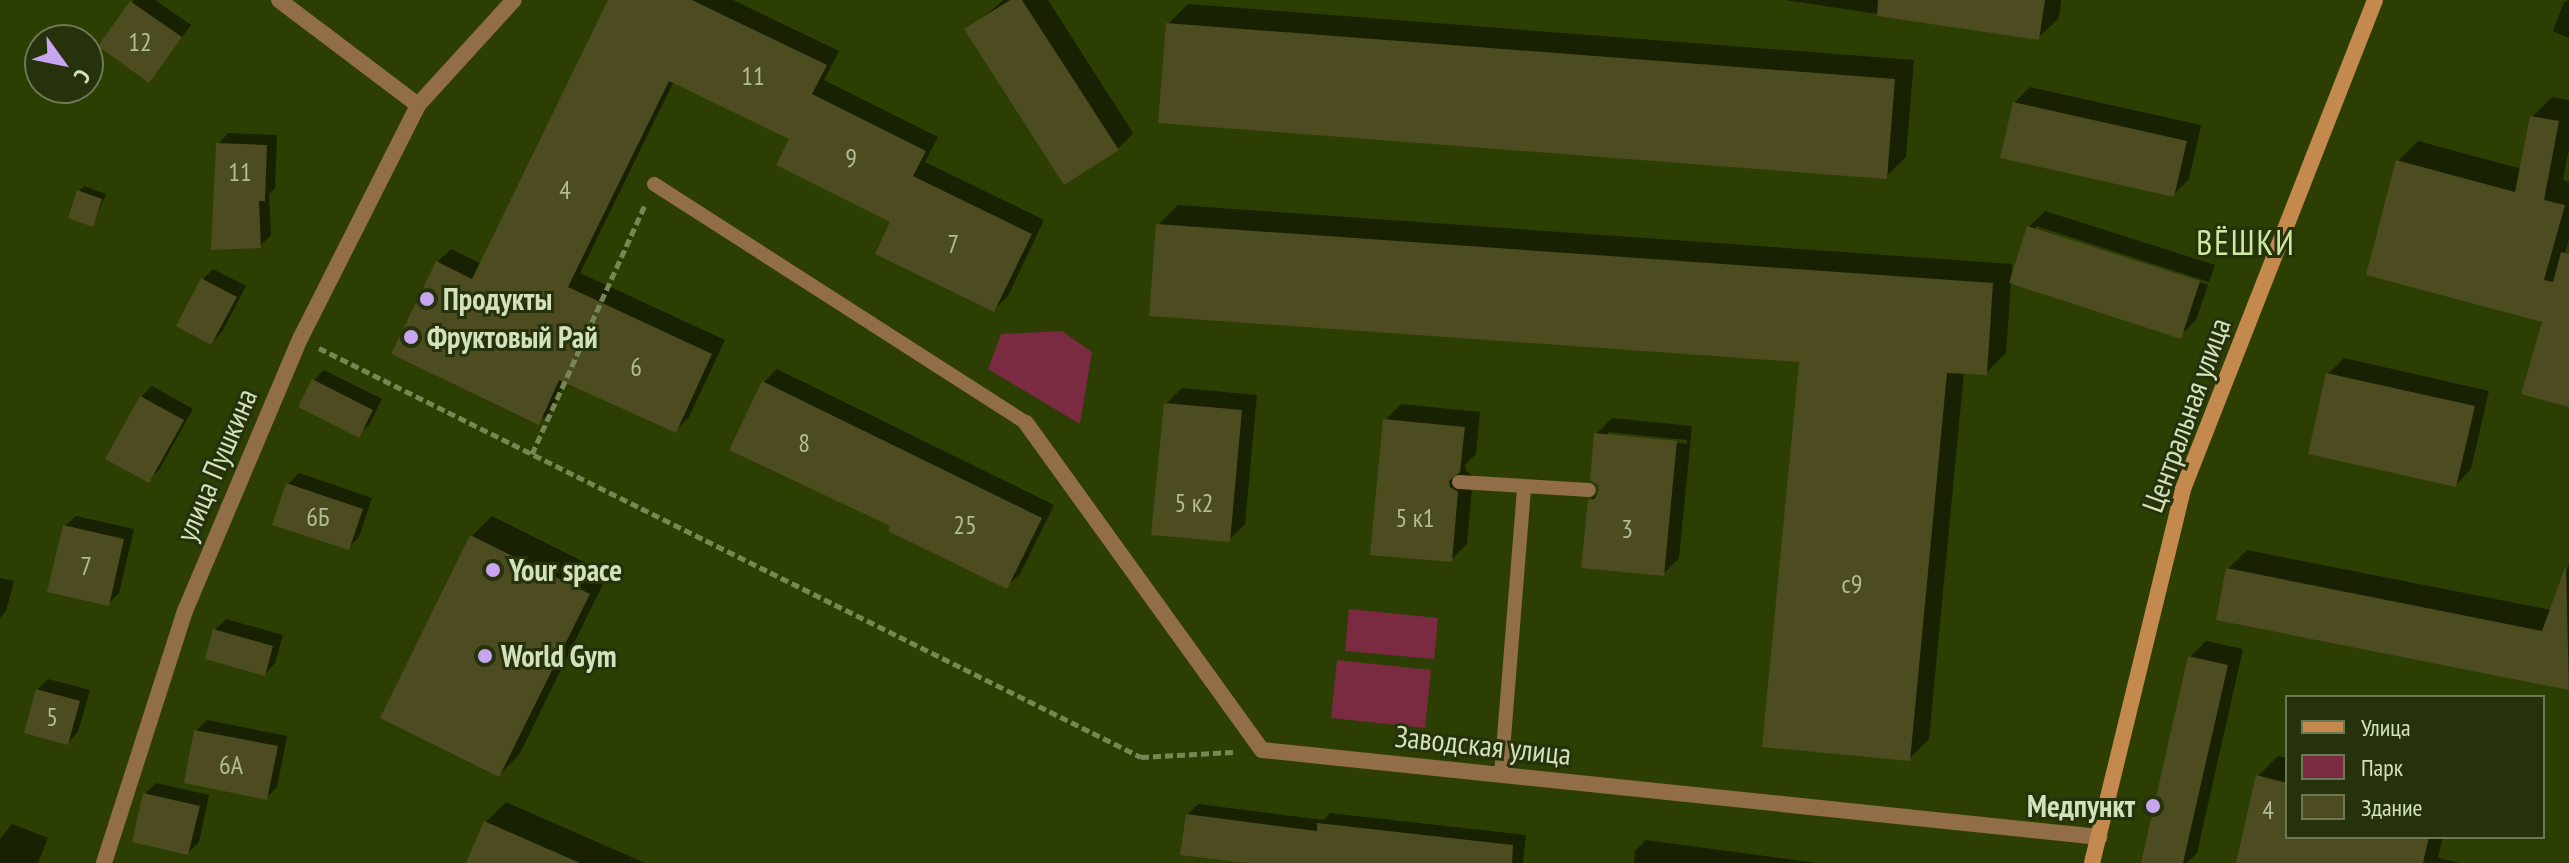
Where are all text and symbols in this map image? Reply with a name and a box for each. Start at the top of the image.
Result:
north arrow [24,24,104,104]
house number: 12 [128,26,152,58]
house number: 11 [741,60,765,92]
text: С [68,64,97,88]
house number: 9 [845,142,857,174]
house number: 11 [228,156,252,188]
house number: 4 [559,174,571,206]
district label: ВЁШКИ [2196,223,2296,263]
house number: 7 [947,228,959,260]
place label: Продукты [443,281,552,317]
marker: Продукты [418,290,436,308]
street label: Центральная улица [2134,313,2238,517]
place label: Фруктовый Рай [427,319,598,355]
marker: Фруктовый Рай [402,328,420,346]
house number: 6 [630,351,642,383]
street label: улица Пушкина [168,383,264,547]
house number: 8 [798,427,810,459]
house number: 5 к2 [1175,487,1213,519]
house number: 6Б [306,501,330,533]
house number: 5 к1 [1396,502,1434,534]
house number: 25 [953,509,977,541]
house number: 3 [1621,513,1633,545]
house number: 7 [80,550,92,582]
place label: Your space [509,552,622,588]
marker: Your space [484,561,502,579]
house number: с9 [1842,568,1862,600]
place label: World Gym [501,638,617,674]
marker: World Gym [476,647,494,665]
legend [2285,695,2545,839]
house number: 5 [46,701,58,733]
text: Улица [2361,712,2411,743]
street label: Заводская улица [1393,718,1573,772]
house number: 6А [219,749,243,781]
text: Парк [2361,752,2403,783]
place label: Медпункт [2027,788,2135,824]
text: Здание [2361,792,2422,823]
house number: 4 [2262,794,2274,826]
marker: Медпункт [2142,795,2164,817]

